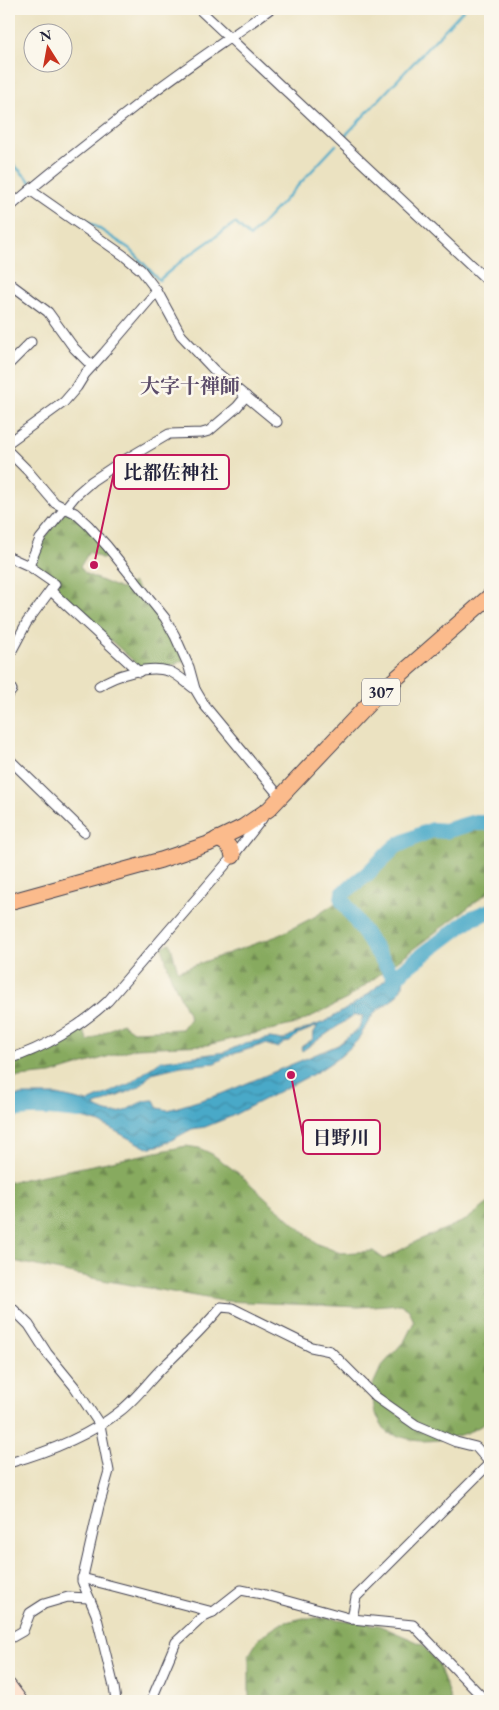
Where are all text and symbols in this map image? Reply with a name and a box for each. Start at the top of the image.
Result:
north arrow [22,22,72,72]
text: N [38,25,53,45]
district label: 大字十禅師 [140,373,240,399]
callout: 比都佐神社 [114,455,229,489]
text: 比都佐神社 [123,460,219,485]
road number: 307 [362,679,400,706]
callout: 日野川 [303,1120,380,1154]
text: 日野川 [312,1125,370,1150]

